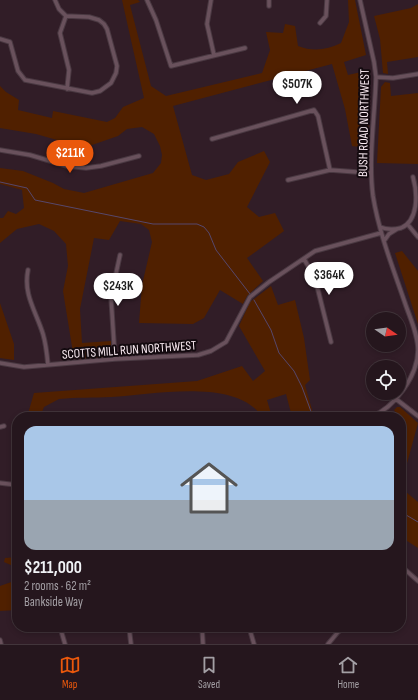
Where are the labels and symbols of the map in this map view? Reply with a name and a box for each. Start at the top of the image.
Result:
street label: BUSH ROAD NORTHWEST [355,69,373,177]
pin: $507K [269,71,325,105]
pin: $211K [42,140,98,174]
pin: $364K [301,262,357,296]
pin: $243K [90,273,146,307]
north arrow [366,312,406,352]
street label: SCOTTS MILL RUN NORTHWEST [61,337,197,363]

